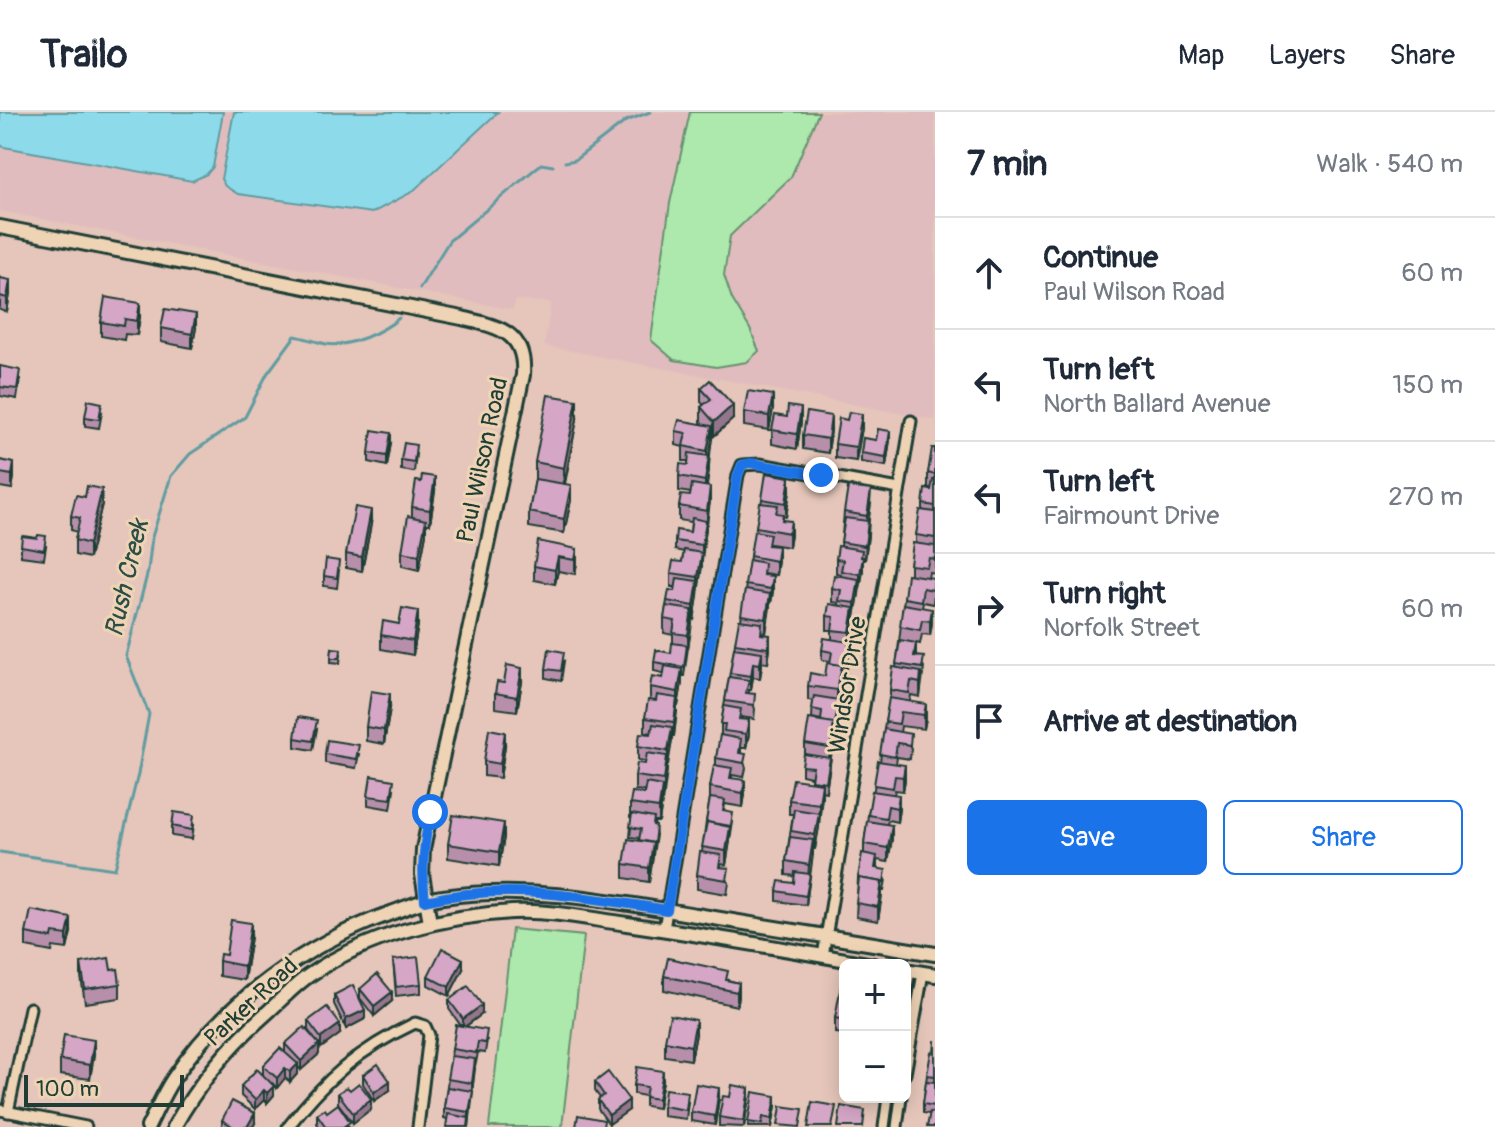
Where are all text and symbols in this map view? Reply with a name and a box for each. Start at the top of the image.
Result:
text: Trailo [40,31,127,79]
text: Map [1178,38,1224,73]
text: Layers [1268,38,1345,73]
text: Share [1389,38,1455,73]
text: 7 min [967,143,1048,186]
text: Walk · 540 m [1316,148,1463,180]
text: Continue [1043,239,1158,276]
icon: ahead [967,251,1011,295]
text: 60 m [1401,257,1463,289]
text: Paul Wilson Road [1043,276,1225,308]
text: Turn left [1043,351,1154,388]
icon: left [967,363,1011,407]
text: 150 m [1392,369,1463,401]
street label: Paul Wilson Road [451,375,514,545]
text: North Ballard Avenue [1043,388,1270,420]
route end [803,457,839,493]
text: Turn left [1043,463,1154,500]
icon: left [967,475,1011,519]
text: 270 m [1388,481,1463,513]
text: Fairmount Drive [1043,500,1219,532]
water label: Rush Creek [98,515,156,640]
text: Turn right [1043,575,1166,612]
icon: right [967,587,1011,631]
text: 60 m [1401,593,1463,625]
text: Norfolk Street [1043,612,1200,644]
street label: Windsor Drive [822,614,873,756]
icon: arrive [967,699,1011,743]
text: Arrive at destination [1043,703,1297,740]
route start [412,794,448,830]
button: Save [967,800,1207,875]
button: Share [1223,800,1463,875]
street label: Parker Road [199,952,304,1053]
map controls [839,959,911,1103]
button: + [839,959,911,1031]
button: − [839,1031,911,1103]
scale bar [24,1071,184,1107]
text: 100 m [36,1075,99,1103]

